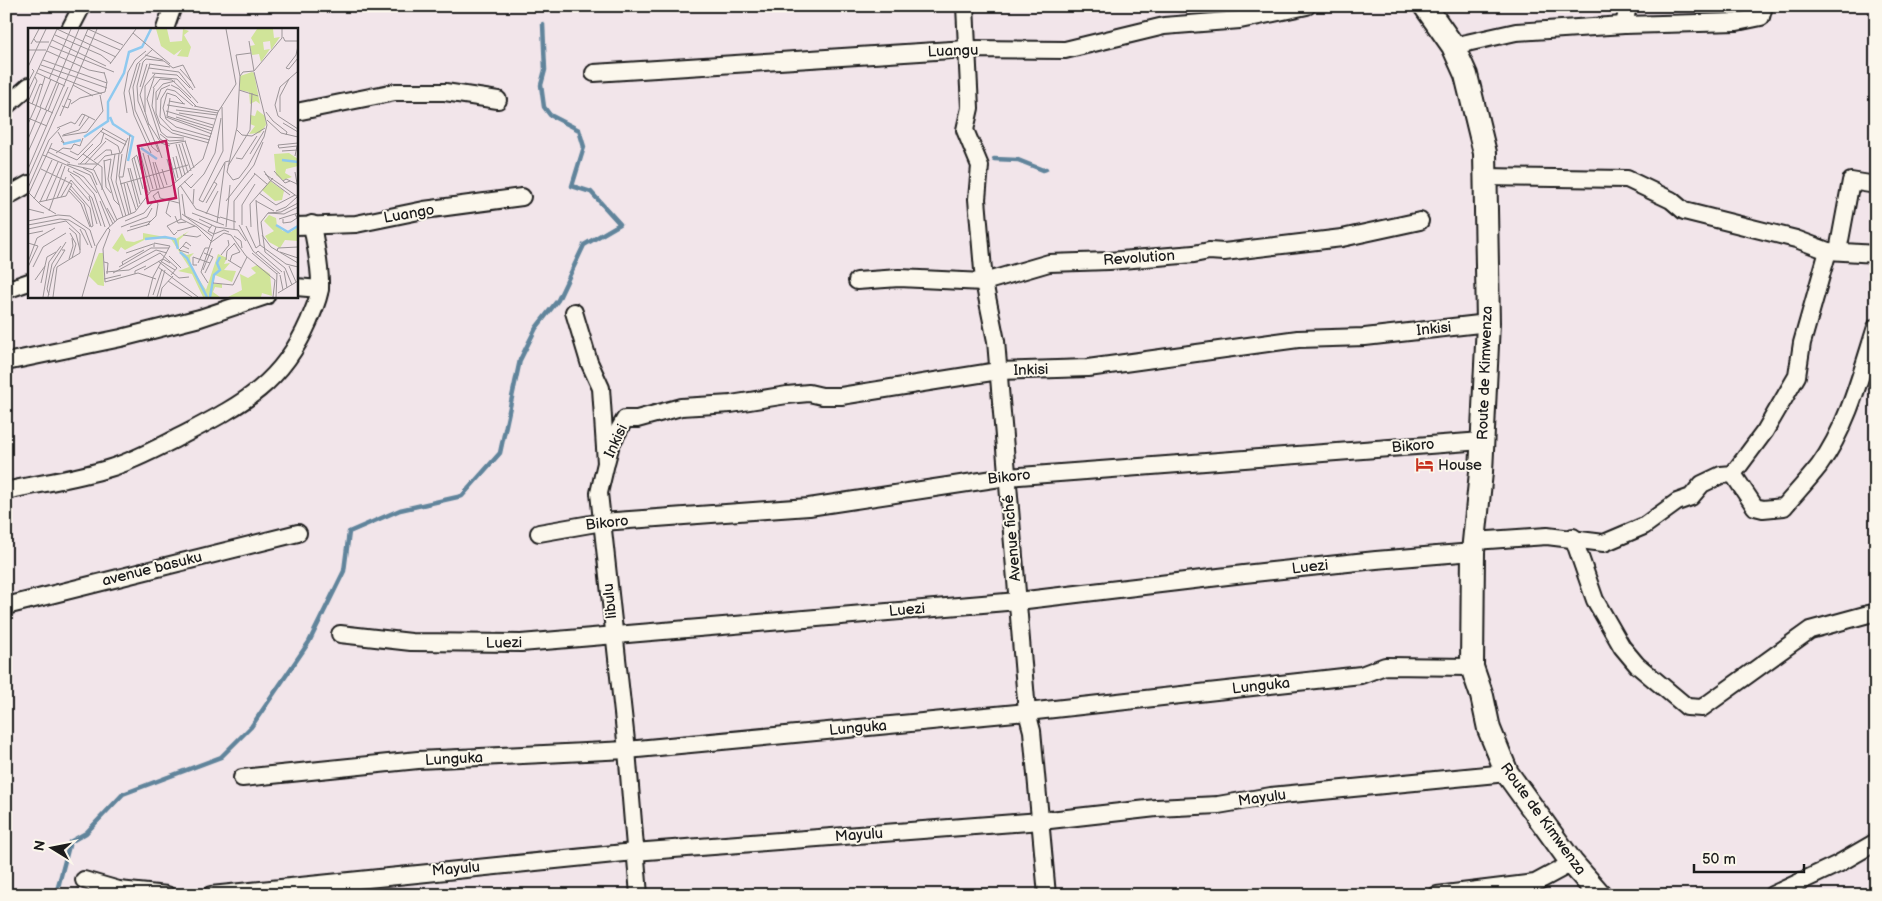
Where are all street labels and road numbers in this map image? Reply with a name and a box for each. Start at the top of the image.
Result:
street label: Luangu [927,41,979,61]
street label: Luango [382,200,436,228]
street label: Revolution [1103,246,1175,270]
street label: Route de Kimwenza [1473,306,1497,440]
street label: Inkisi [1416,318,1452,340]
street label: Inkisi [1013,360,1049,380]
street label: Inkisi [600,421,632,461]
street label: Bikoro [1391,435,1435,457]
street label: Bikoro [987,465,1031,489]
street label: Avenue fiché [999,494,1025,582]
street label: Bikoro [585,511,629,535]
street label: avenue basuku [100,547,204,591]
street label: Luezi [1291,556,1329,578]
street label: libulu [599,582,621,620]
street label: Luezi [888,599,926,621]
street label: Luezi [486,633,522,653]
street label: Lunguka [1231,674,1291,698]
street label: Lunguka [828,716,888,740]
street label: Lunguka [425,748,483,770]
street label: Route de Kimwenza [1496,759,1590,879]
street label: Mayulu [1237,785,1287,811]
street label: Mayulu [834,824,884,846]
street label: Mayulu [431,857,481,881]

